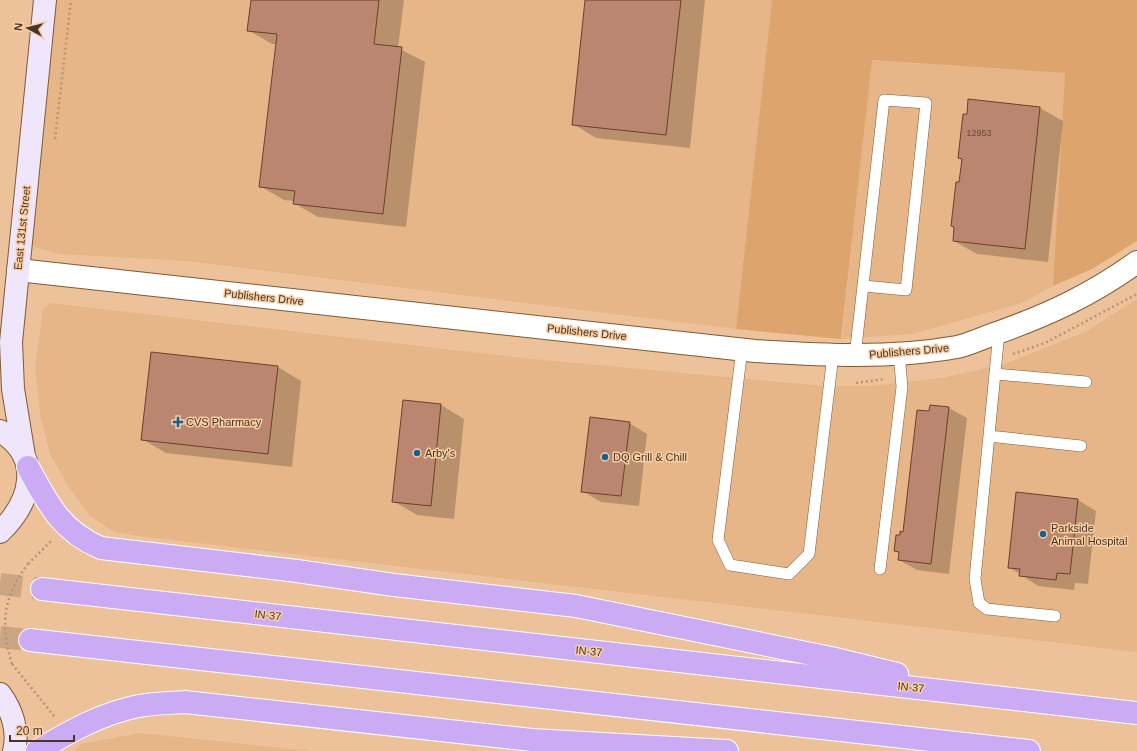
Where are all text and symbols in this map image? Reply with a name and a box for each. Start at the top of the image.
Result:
north arrow [8,8,48,48]
text: N [12,22,25,31]
house number: 12953 [966,128,992,138]
street label: East 131st Street [12,185,32,271]
street label: Publishers Drive [224,287,304,307]
street label: Publishers Drive [547,322,627,342]
street label: Publishers Drive [869,342,949,360]
place label: CVS Pharmacy [186,416,262,428]
marker: CVS Pharmacy [173,417,183,427]
place label: Arby's [425,447,456,459]
marker: Arby's [412,448,422,458]
place label: DQ Grill & Chill [613,451,687,463]
marker: DQ Grill & Chill [600,452,610,462]
place label: Parkside Animal Hospital [1051,522,1127,547]
marker: Parkside Animal Hospital [1038,529,1048,539]
street label: IN-37 [254,608,282,622]
street label: IN-37 [575,644,603,658]
street label: IN-37 [897,680,925,694]
scale bar [10,717,74,743]
text: 20 m [16,724,43,738]

